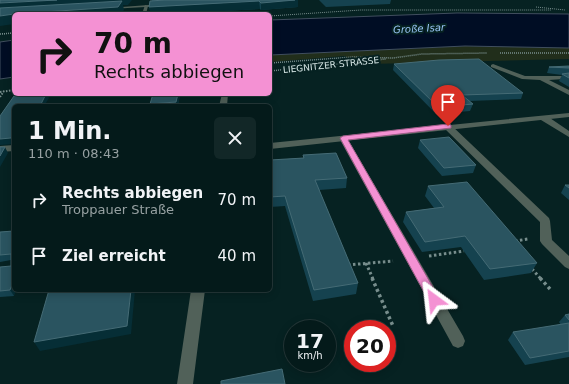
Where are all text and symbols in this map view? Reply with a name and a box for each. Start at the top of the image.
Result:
water label: Große Isar [393,22,446,35]
text: 70 m [94,27,172,60]
icon: right [28,28,80,80]
street label: LIEGNITZER STRASSE [282,55,380,75]
text: Rechts abbiegen [94,61,244,82]
pin [431,85,465,126]
icon: arrive [437,91,459,113]
text: 1 Min. [28,117,111,145]
button: close [214,117,256,159]
text: 110 m · 08:43 [28,146,119,161]
text: Rechts abbiegen [62,184,203,202]
icon: right [28,189,50,211]
text: 70 m [218,191,256,209]
text: Troppauer Straße [62,202,174,217]
icon: arrive [28,245,50,267]
text: Ziel erreicht [62,247,166,265]
text: 40 m [218,247,256,265]
position arrow [413,279,455,321]
speed limit sign: 20 [344,320,396,372]
text: 17 [296,329,324,353]
text: km/h [297,350,323,361]

